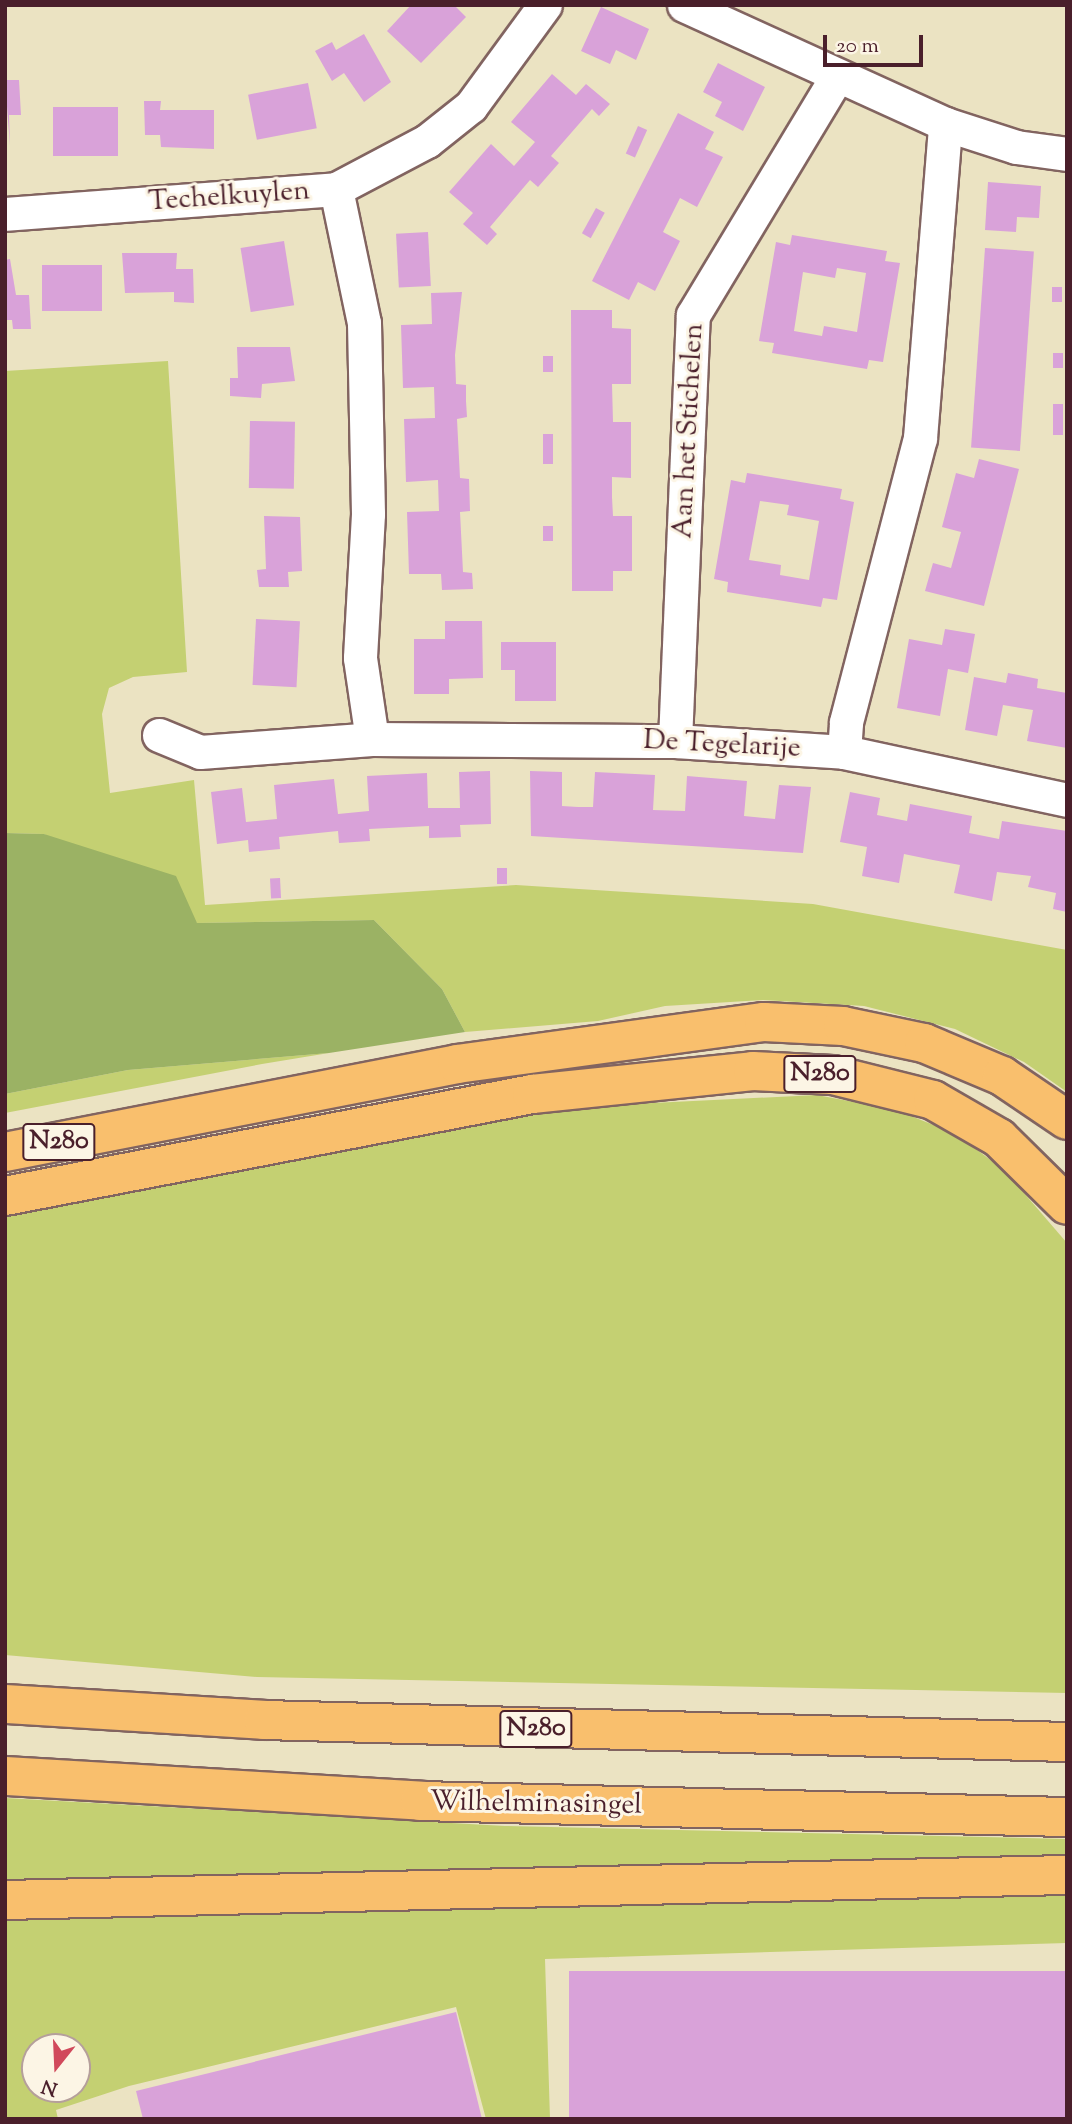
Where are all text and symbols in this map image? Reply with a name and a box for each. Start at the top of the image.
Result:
scale bar [827,21,927,65]
text: 20 m [836,32,879,62]
street label: Techelkuylen [147,175,311,219]
street label: Aan het Stichelen [667,322,711,540]
street label: De Tegelarije [643,724,801,766]
road number: N280 [783,1051,857,1096]
road number: N280 [22,1120,96,1164]
road number: N280 [499,1706,573,1752]
street label: Wilhelminasingel [430,1785,642,1823]
north arrow [21,2033,91,2103]
text: N [39,2071,61,2102]

